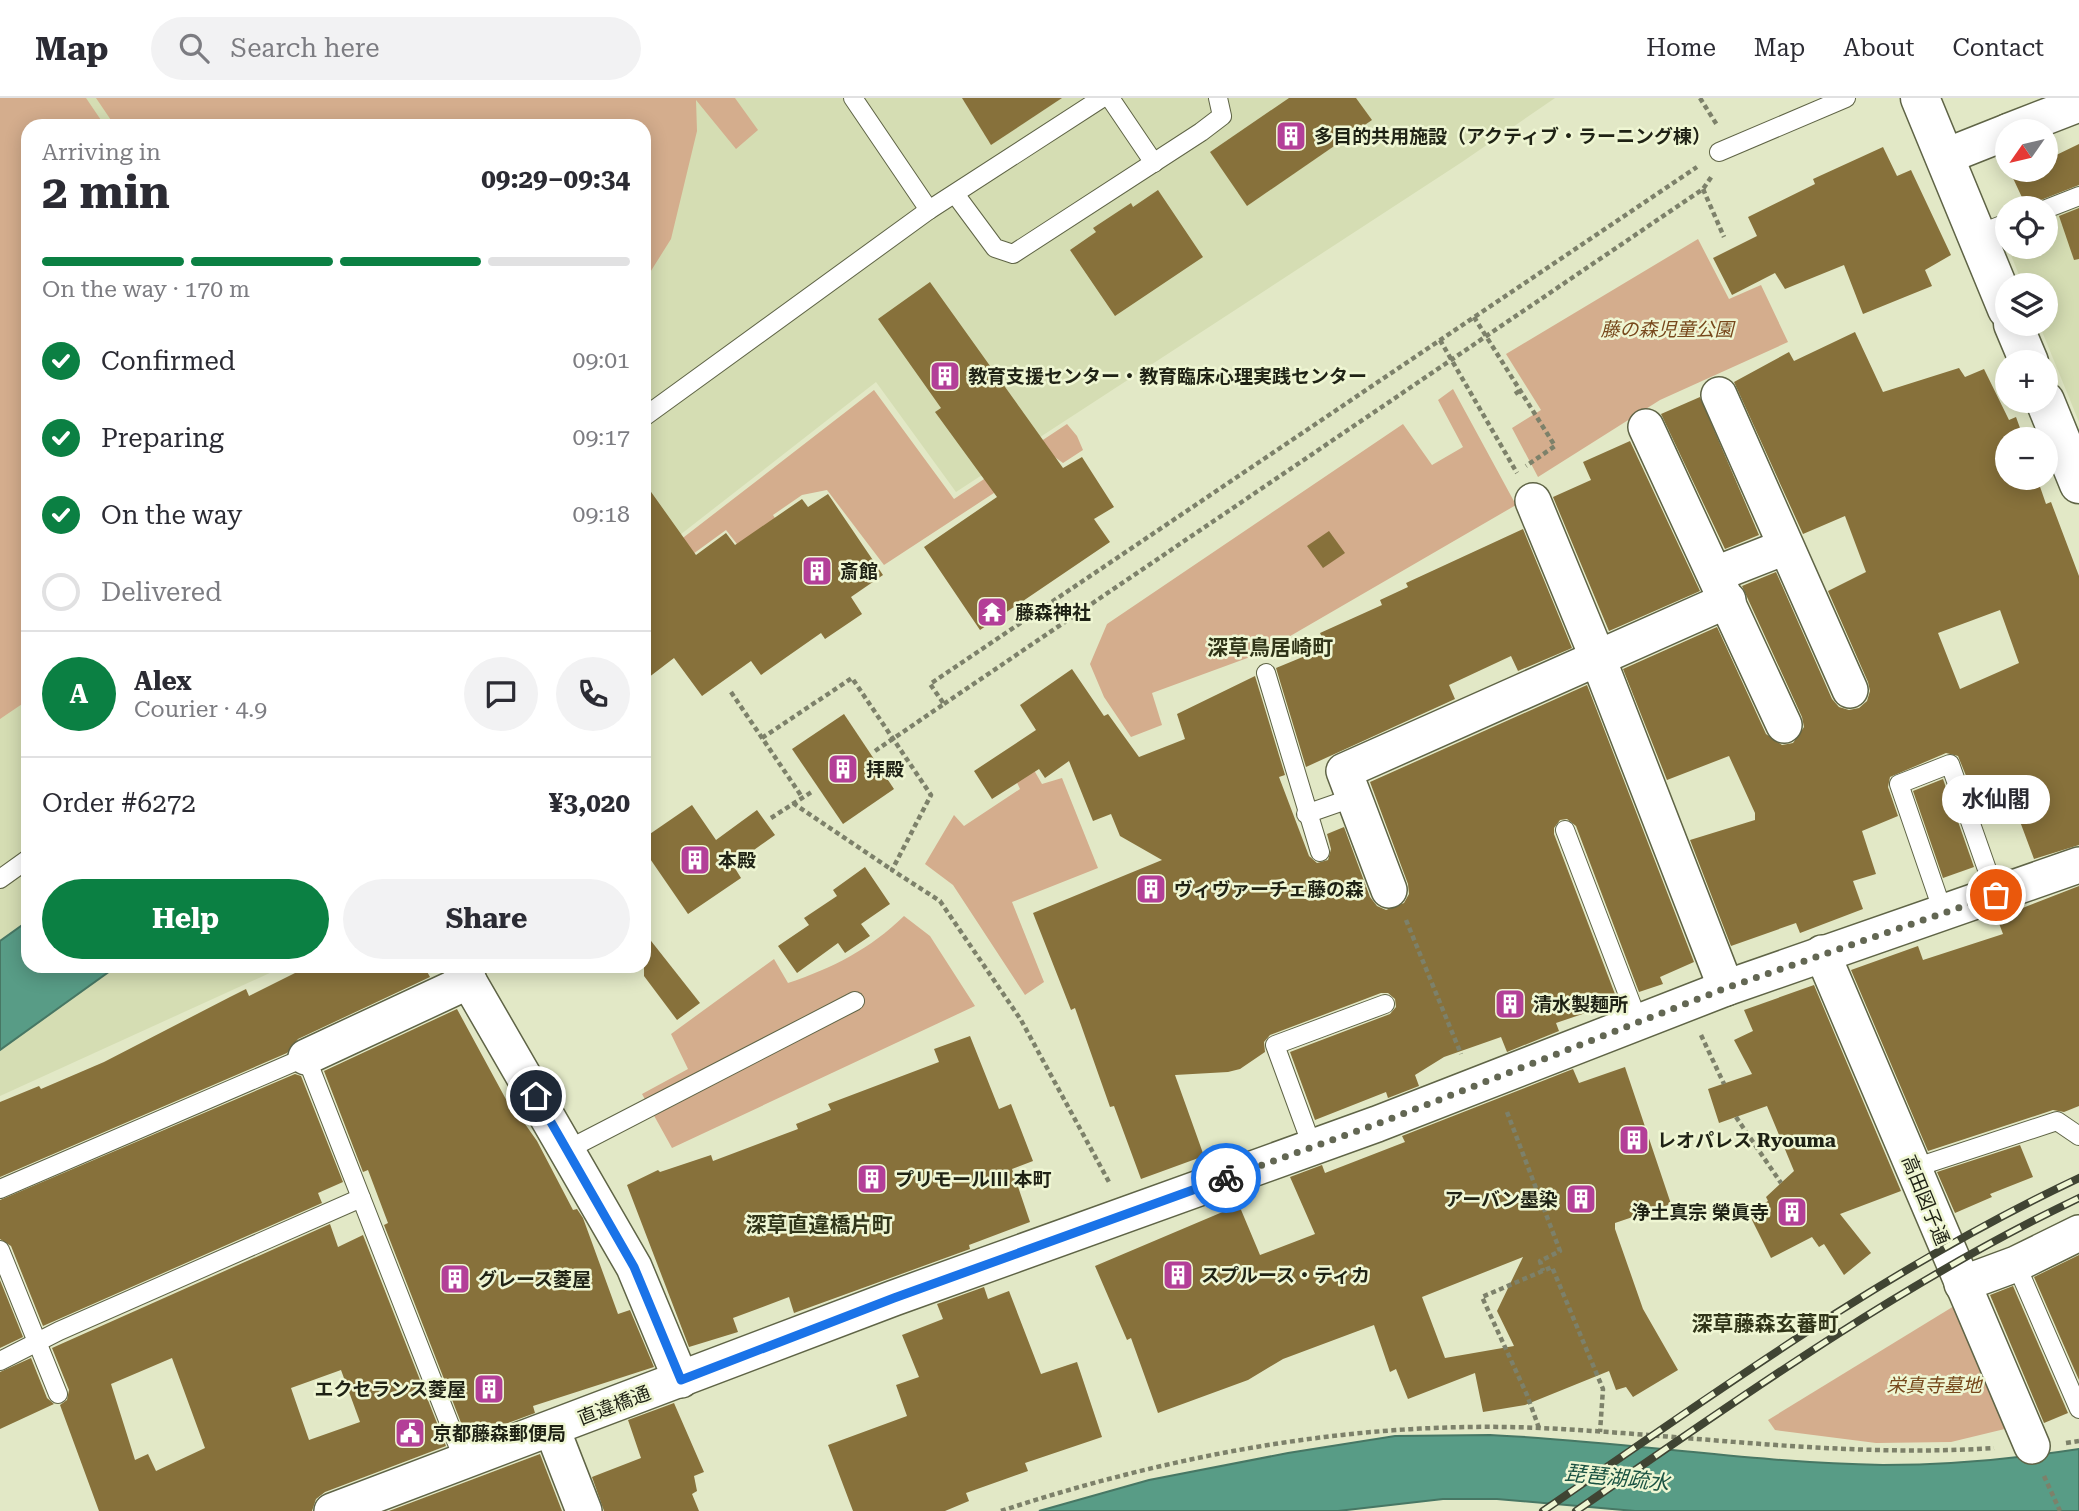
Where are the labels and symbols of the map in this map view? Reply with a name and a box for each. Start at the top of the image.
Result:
building icon: 多目的共用施設（アクティブ・ラーニング棟） [1274,119,1308,153]
north arrow [1995,119,2058,182]
place label: 多目的共用施設（アクティブ・ラーニング棟） [1314,125,1711,148]
park label: 藤の森児童公園 [1600,318,1736,341]
building icon: 教育支援センター・教育臨床心理実践センター [928,359,962,393]
place label: 教育支援センター・教育臨床心理実践センター [968,365,1367,388]
building icon: 斎館 [800,554,834,588]
place label: 斎館 [840,560,878,583]
temple icon: 藤森神社 [975,595,1009,629]
place label: 藤森神社 [1015,601,1091,624]
district label: 深草鳥居崎町 [1207,636,1333,660]
building icon: 拝殿 [826,752,860,786]
place label: 拝殿 [866,758,904,781]
callout: 水仙閣 [1942,776,2050,825]
building icon: 本殿 [678,843,712,877]
place label: 本殿 [718,849,756,872]
pin [1966,865,2026,925]
building icon: ヴィヴァーチェ藤の森 [1134,872,1168,906]
place label: ヴィヴァーチェ藤の森 [1174,878,1364,901]
building icon: 清水製麺所 [1493,987,1527,1021]
place label: 清水製麺所 [1533,993,1628,1016]
pin [506,1066,566,1126]
building icon: レオパレス Ryouma [1617,1123,1651,1157]
place label: レオパレス Ryouma [1657,1129,1836,1152]
courier [1191,1143,1261,1213]
street label: 高田図子通 [1897,1152,1954,1249]
building icon: プリモールⅢ 本町 [855,1162,889,1196]
place label: プリモールⅢ 本町 [895,1168,1052,1191]
building icon: アーバン墨染 [1564,1182,1598,1216]
place label: アーバン墨染 [1444,1188,1558,1211]
building icon: 浄土真宗 榮眞寺 [1775,1195,1809,1229]
place label: 浄土真宗 榮眞寺 [1631,1201,1769,1224]
district label: 深草直違橋片町 [746,1213,893,1237]
building icon: スプルース・ティカ [1161,1258,1195,1292]
building icon: グレース菱屋 [438,1262,472,1296]
place label: スプルース・ティカ [1201,1264,1370,1287]
place label: グレース菱屋 [478,1268,591,1291]
district label: 深草藤森玄蕃町 [1692,1312,1839,1336]
building icon: エクセランス菱屋 [472,1372,506,1406]
park label: 栄真寺墓地 [1886,1374,1983,1397]
place label: エクセランス菱屋 [314,1378,466,1401]
street label: 直違橋通 [575,1381,654,1430]
public building icon: 京都藤森郵便局 [393,1416,427,1450]
place label: 京都藤森郵便局 [433,1422,566,1445]
water label: 琵琶湖疏水 [1564,1461,1672,1496]

